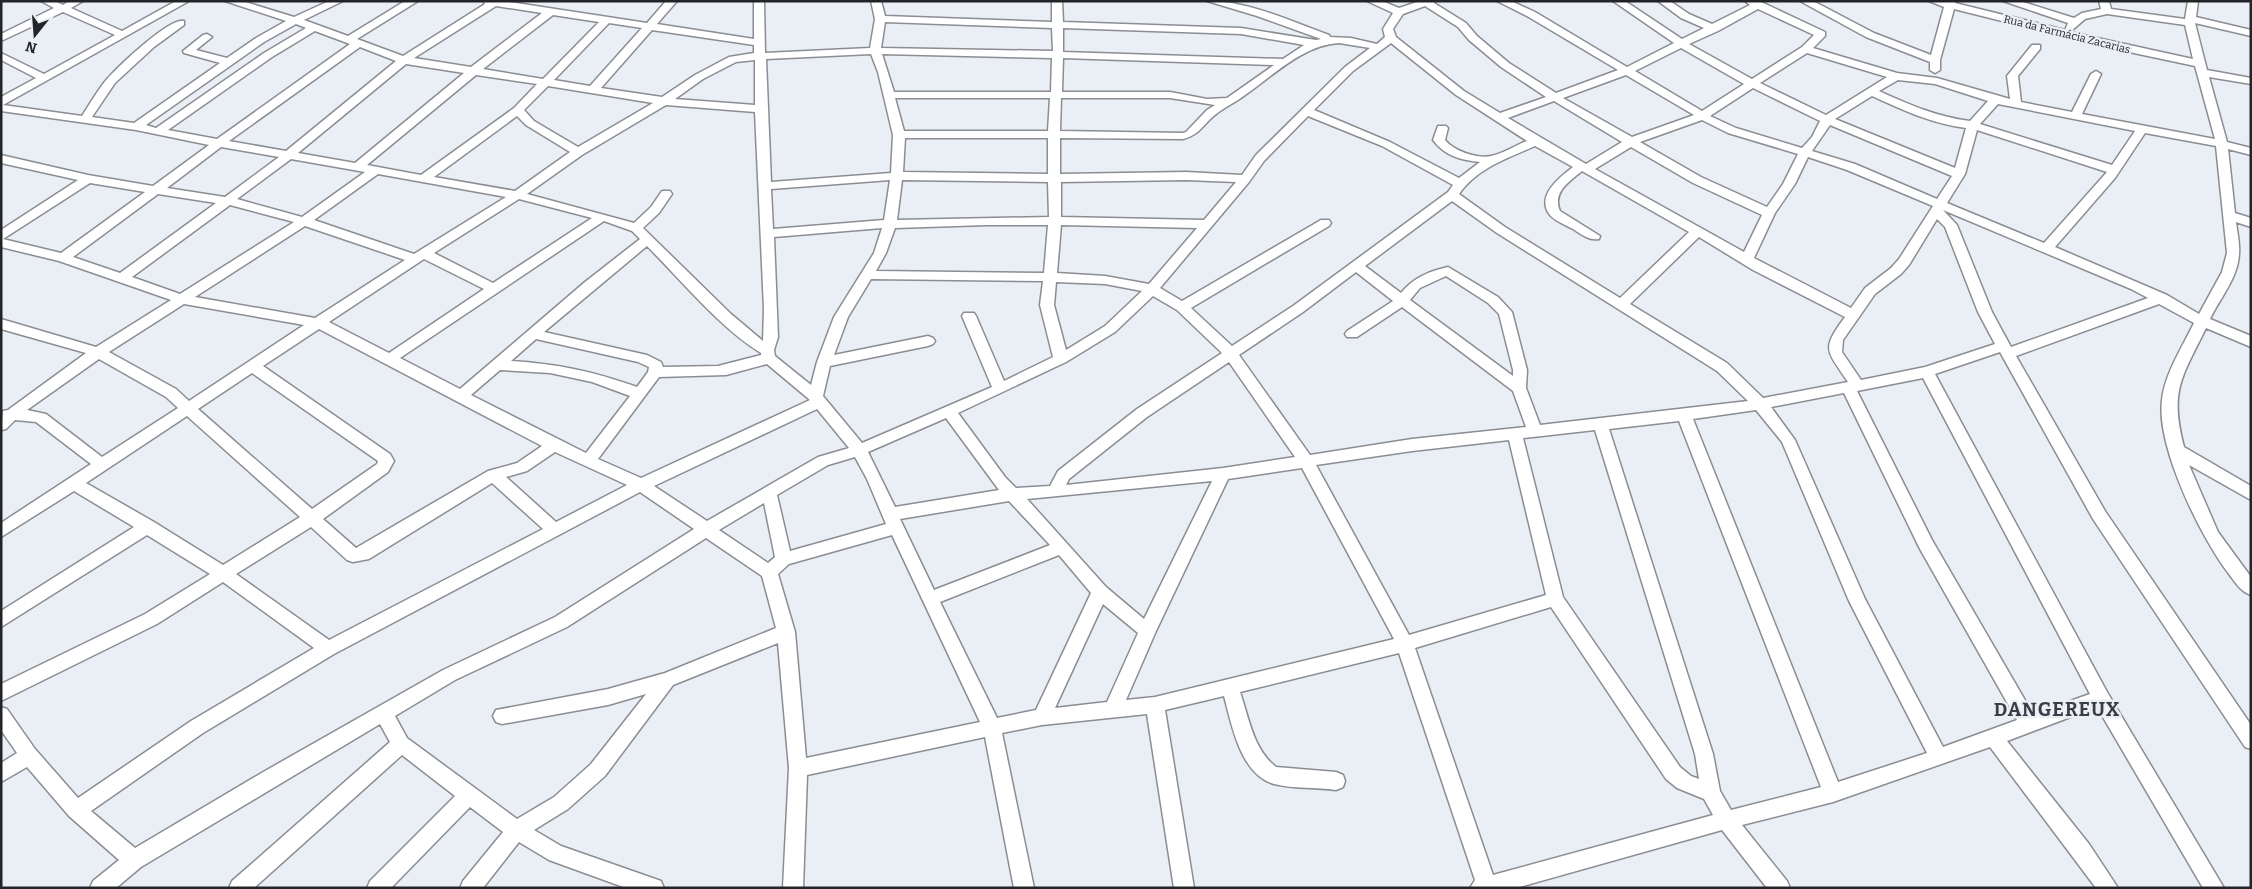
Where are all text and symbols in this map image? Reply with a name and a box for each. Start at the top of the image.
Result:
north arrow [10,10,60,60]
street label: Rua da Farmácia Zacarias [2002,12,2132,57]
text: N [24,37,39,57]
district label: DANGEREUX [1994,698,2120,721]

